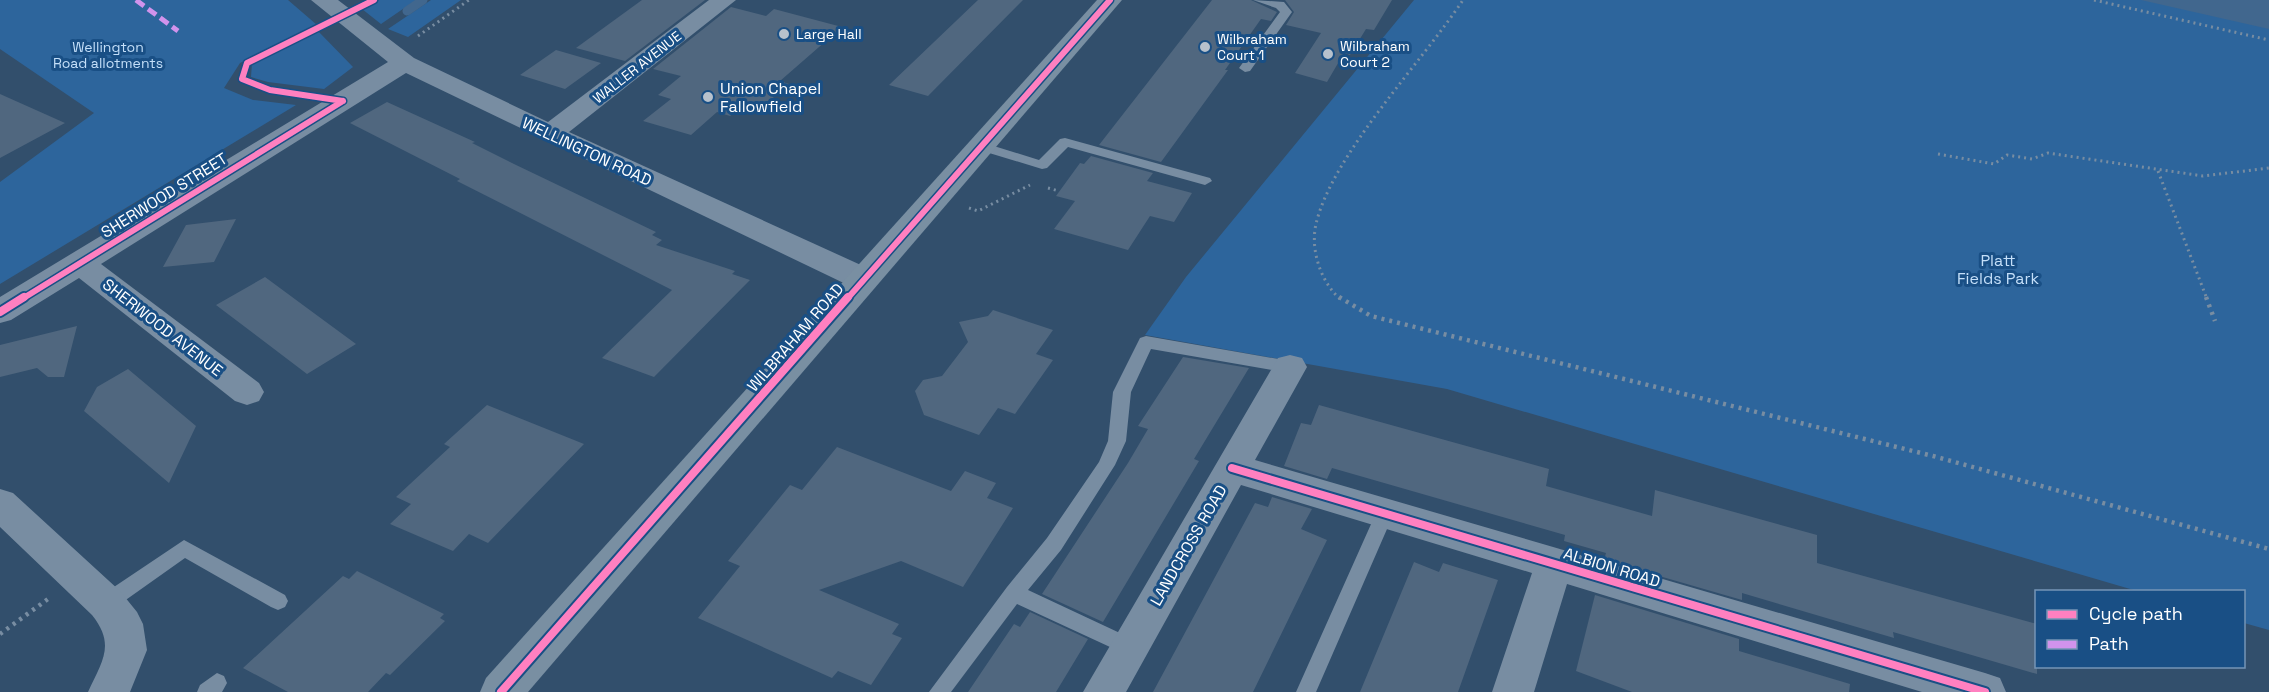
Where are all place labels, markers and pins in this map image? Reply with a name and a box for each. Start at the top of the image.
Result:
place label: Large Hall [796,25,862,43]
marker: Large Hall [777,27,791,41]
place label: Wilbraham Court 1 [1217,30,1287,64]
place label: Wilbraham Court 2 [1340,37,1410,71]
marker: Wilbraham Court 1 [1198,40,1212,54]
marker: Wilbraham Court 2 [1321,47,1335,61]
place label: Union Chapel Fallowfield [720,78,821,117]
marker: Union Chapel Fallowfield [701,90,715,104]

